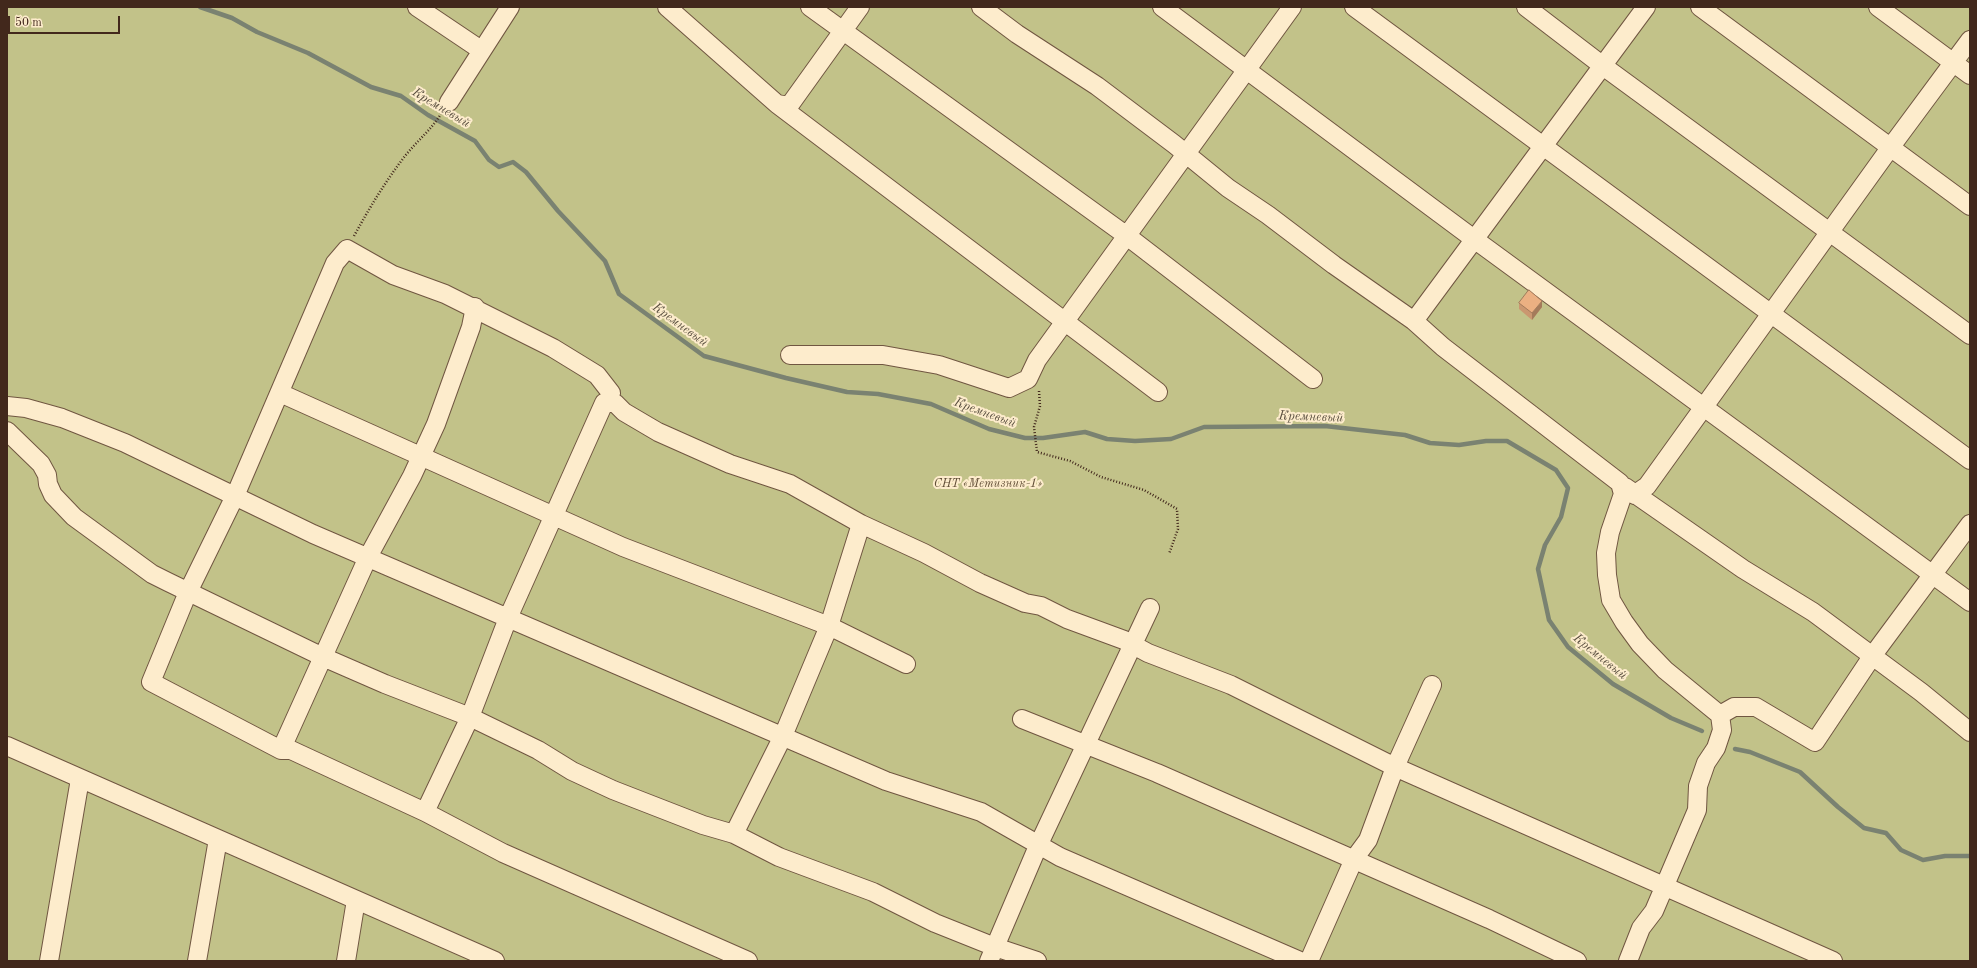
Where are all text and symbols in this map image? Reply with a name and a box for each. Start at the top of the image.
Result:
scale bar [10,8,122,34]
text: 50 m [15,17,42,29]
water label: Кремневый [409,85,473,131]
water label: Кремневый [649,300,711,350]
water label: Кремневый [952,395,1018,431]
water label: Кремневый [1278,408,1344,426]
park label: СНТ «Метизник-1» [934,477,1042,491]
water label: Кремневый [1570,631,1630,683]

